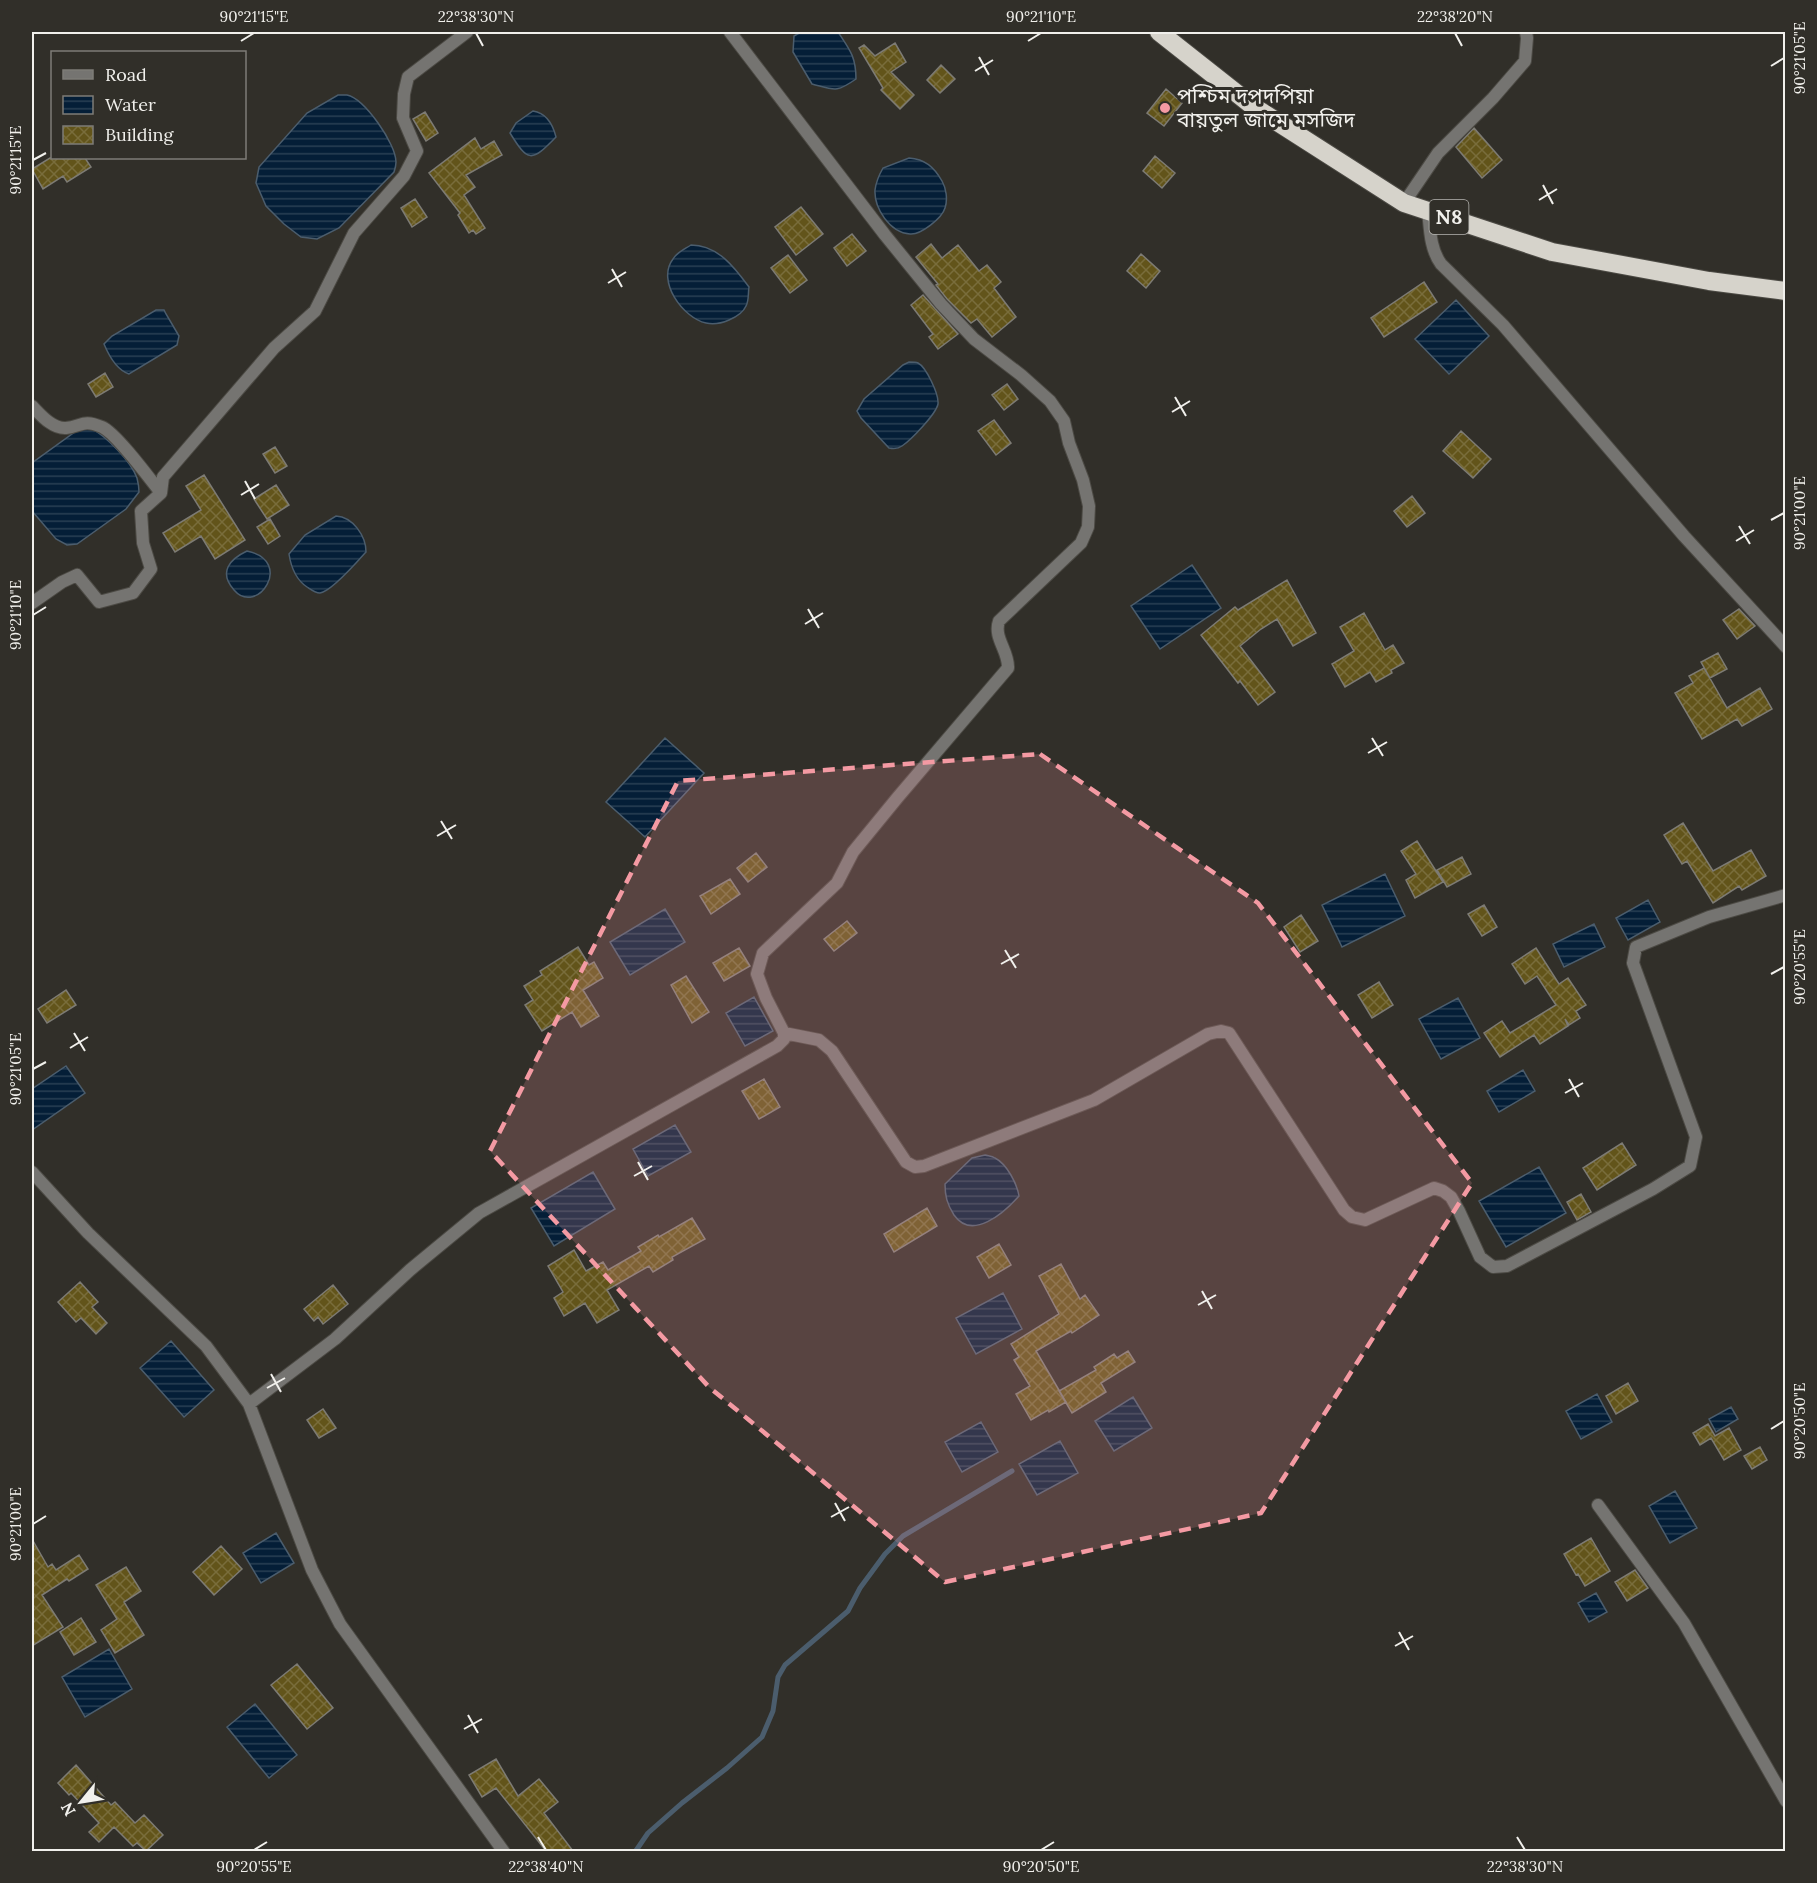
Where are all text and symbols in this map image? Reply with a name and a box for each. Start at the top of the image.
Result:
text: 90°21'15"E [220,7,288,26]
text: 22°38'30"N [438,7,514,26]
text: 90°21'10"E [1006,7,1076,26]
text: 22°38'20"N [1417,7,1493,26]
text: 90°21'05"E [1790,22,1809,94]
legend [51,51,246,159]
text: Road [105,63,147,86]
place label: পশ্চিম দপদপিয়া বায়তুল জামে মসজিদ [1176,82,1355,133]
text: Water [105,93,156,116]
marker: পশ্চিম দপদপিয়া বায়তুল জামে মসজিদ [1158,101,1172,115]
text: Building [105,123,175,146]
text: 90°21'15"E [6,126,25,194]
road number: N8 [1430,200,1468,234]
text: 90°21'00"E [1790,476,1809,550]
text: 90°21'10"E [6,580,25,650]
text: 90°20'55"E [1790,929,1809,1005]
text: 90°21'05"E [6,1033,25,1105]
text: 90°20'50"E [1790,1383,1809,1459]
text: 90°21'00"E [6,1487,25,1561]
north arrow [51,1772,111,1832]
text: N [56,1799,80,1820]
text: 90°20'55"E [216,1857,292,1876]
text: 22°38'40"N [508,1857,584,1876]
text: 90°20'50"E [1003,1857,1079,1876]
text: 22°38'30"N [1487,1857,1563,1876]

